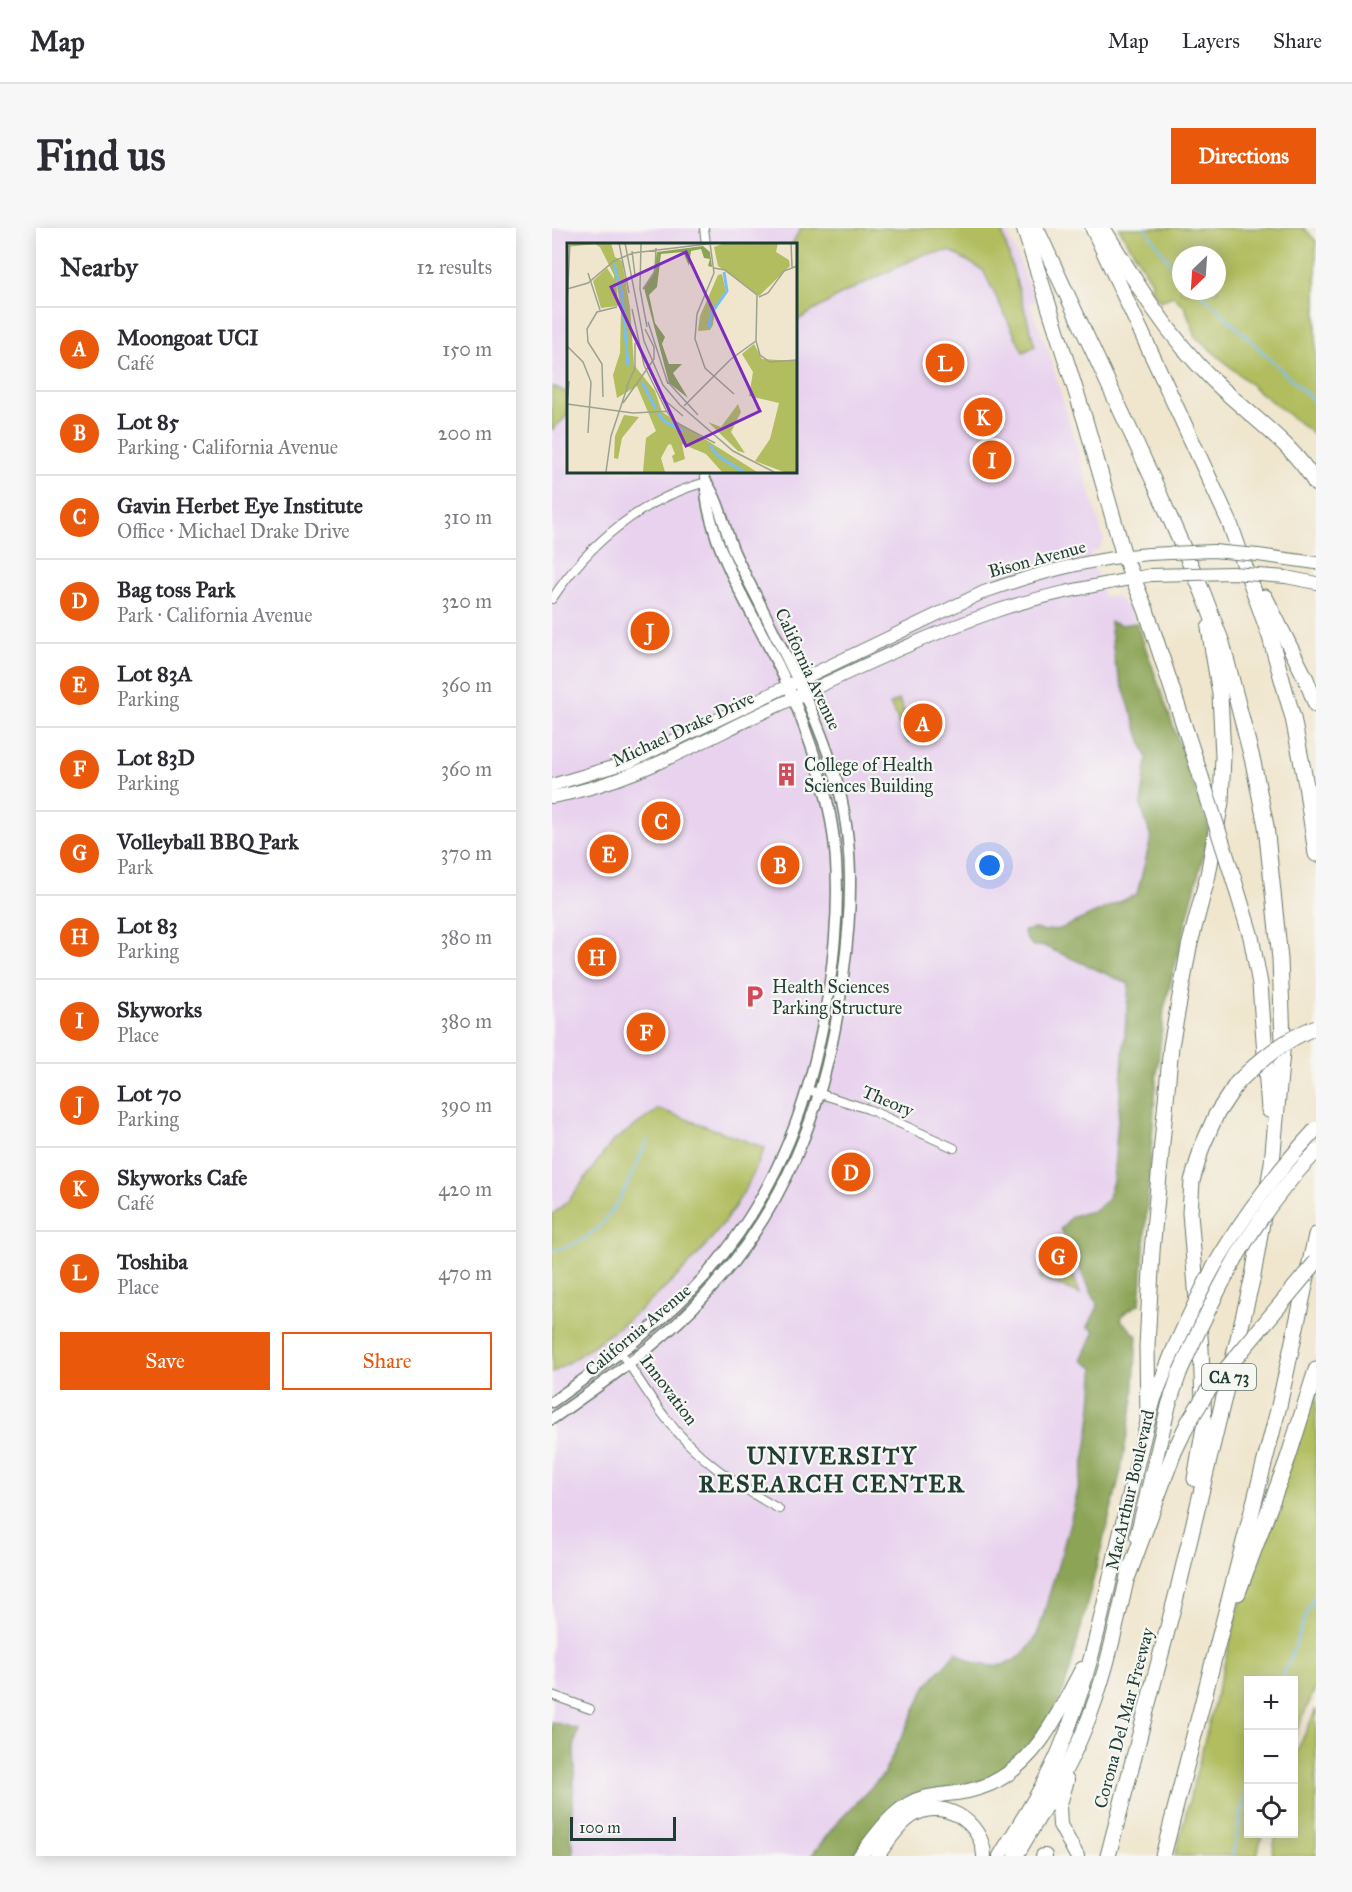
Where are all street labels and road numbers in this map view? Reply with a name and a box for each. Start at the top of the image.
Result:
street label: Bison Avenue [986,535,1088,583]
street label: California Avenue [770,605,846,733]
street label: Michael Drake Drive [608,686,758,772]
street label: Theory [859,1080,918,1122]
street label: California Avenue [580,1279,696,1381]
street label: Innovation [635,1350,703,1430]
road number: CA 73 [1202,1364,1256,1390]
street label: MacArthur Boulevard [1101,1408,1159,1572]
street label: Corona Del Mar Freeway [1089,1625,1159,1811]

